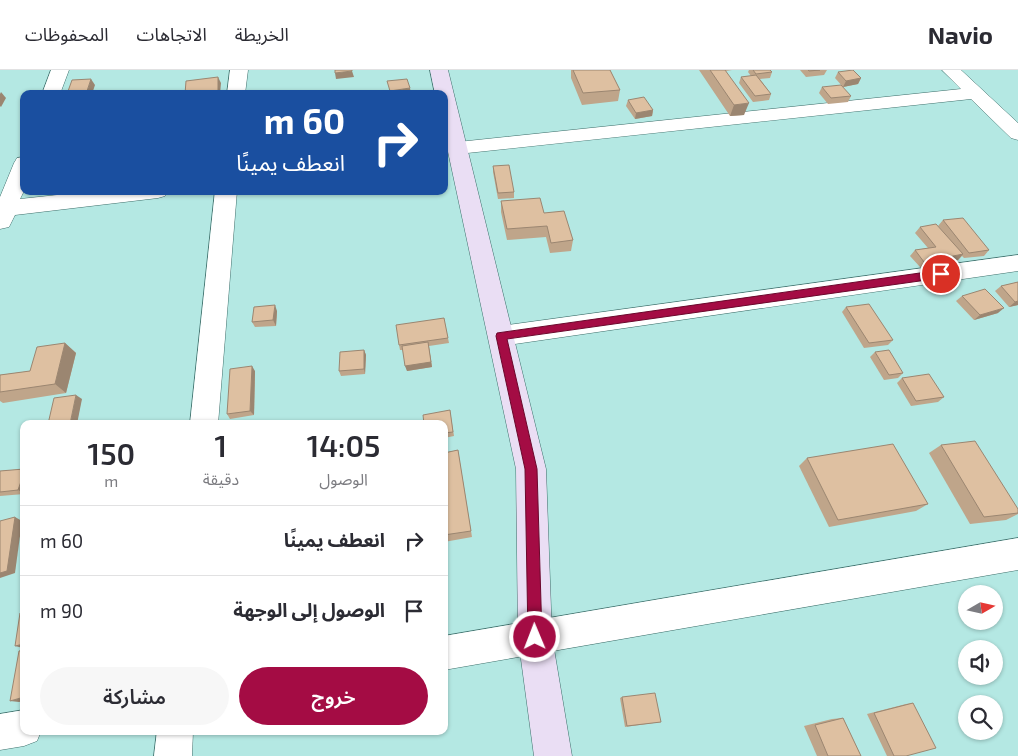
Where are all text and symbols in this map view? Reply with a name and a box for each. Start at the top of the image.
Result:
text: Navio [928,20,993,49]
text: المحفوظات [25,23,109,45]
text: الاتجاهات [137,23,207,45]
text: الخريطة [235,23,289,45]
text: 60 m [264,99,345,141]
icon: right [363,110,428,175]
text: انعطف يمينًا [236,149,345,175]
pin [920,253,962,295]
icon: arrive [927,260,955,288]
text: 1 [215,427,227,463]
text: 14:05 [307,427,380,463]
text: 150 [88,435,135,471]
text: دقيقة [203,469,239,488]
text: الوصول [319,469,368,488]
text: m [104,471,118,490]
icon: right [400,527,428,555]
text: انعطف يمينًا [284,528,385,551]
text: 60 m [40,529,83,552]
north arrow [958,585,1002,630]
map controls [958,585,1003,740]
icon: arrive [400,597,428,625]
text: الوصول إلى الوجهة [233,598,385,621]
text: 90 m [40,599,83,622]
position arrow [508,610,560,662]
button: sound [958,640,1003,685]
button: مشاركة [40,667,229,725]
button: خروج [239,667,428,725]
button: search [958,695,1003,740]

